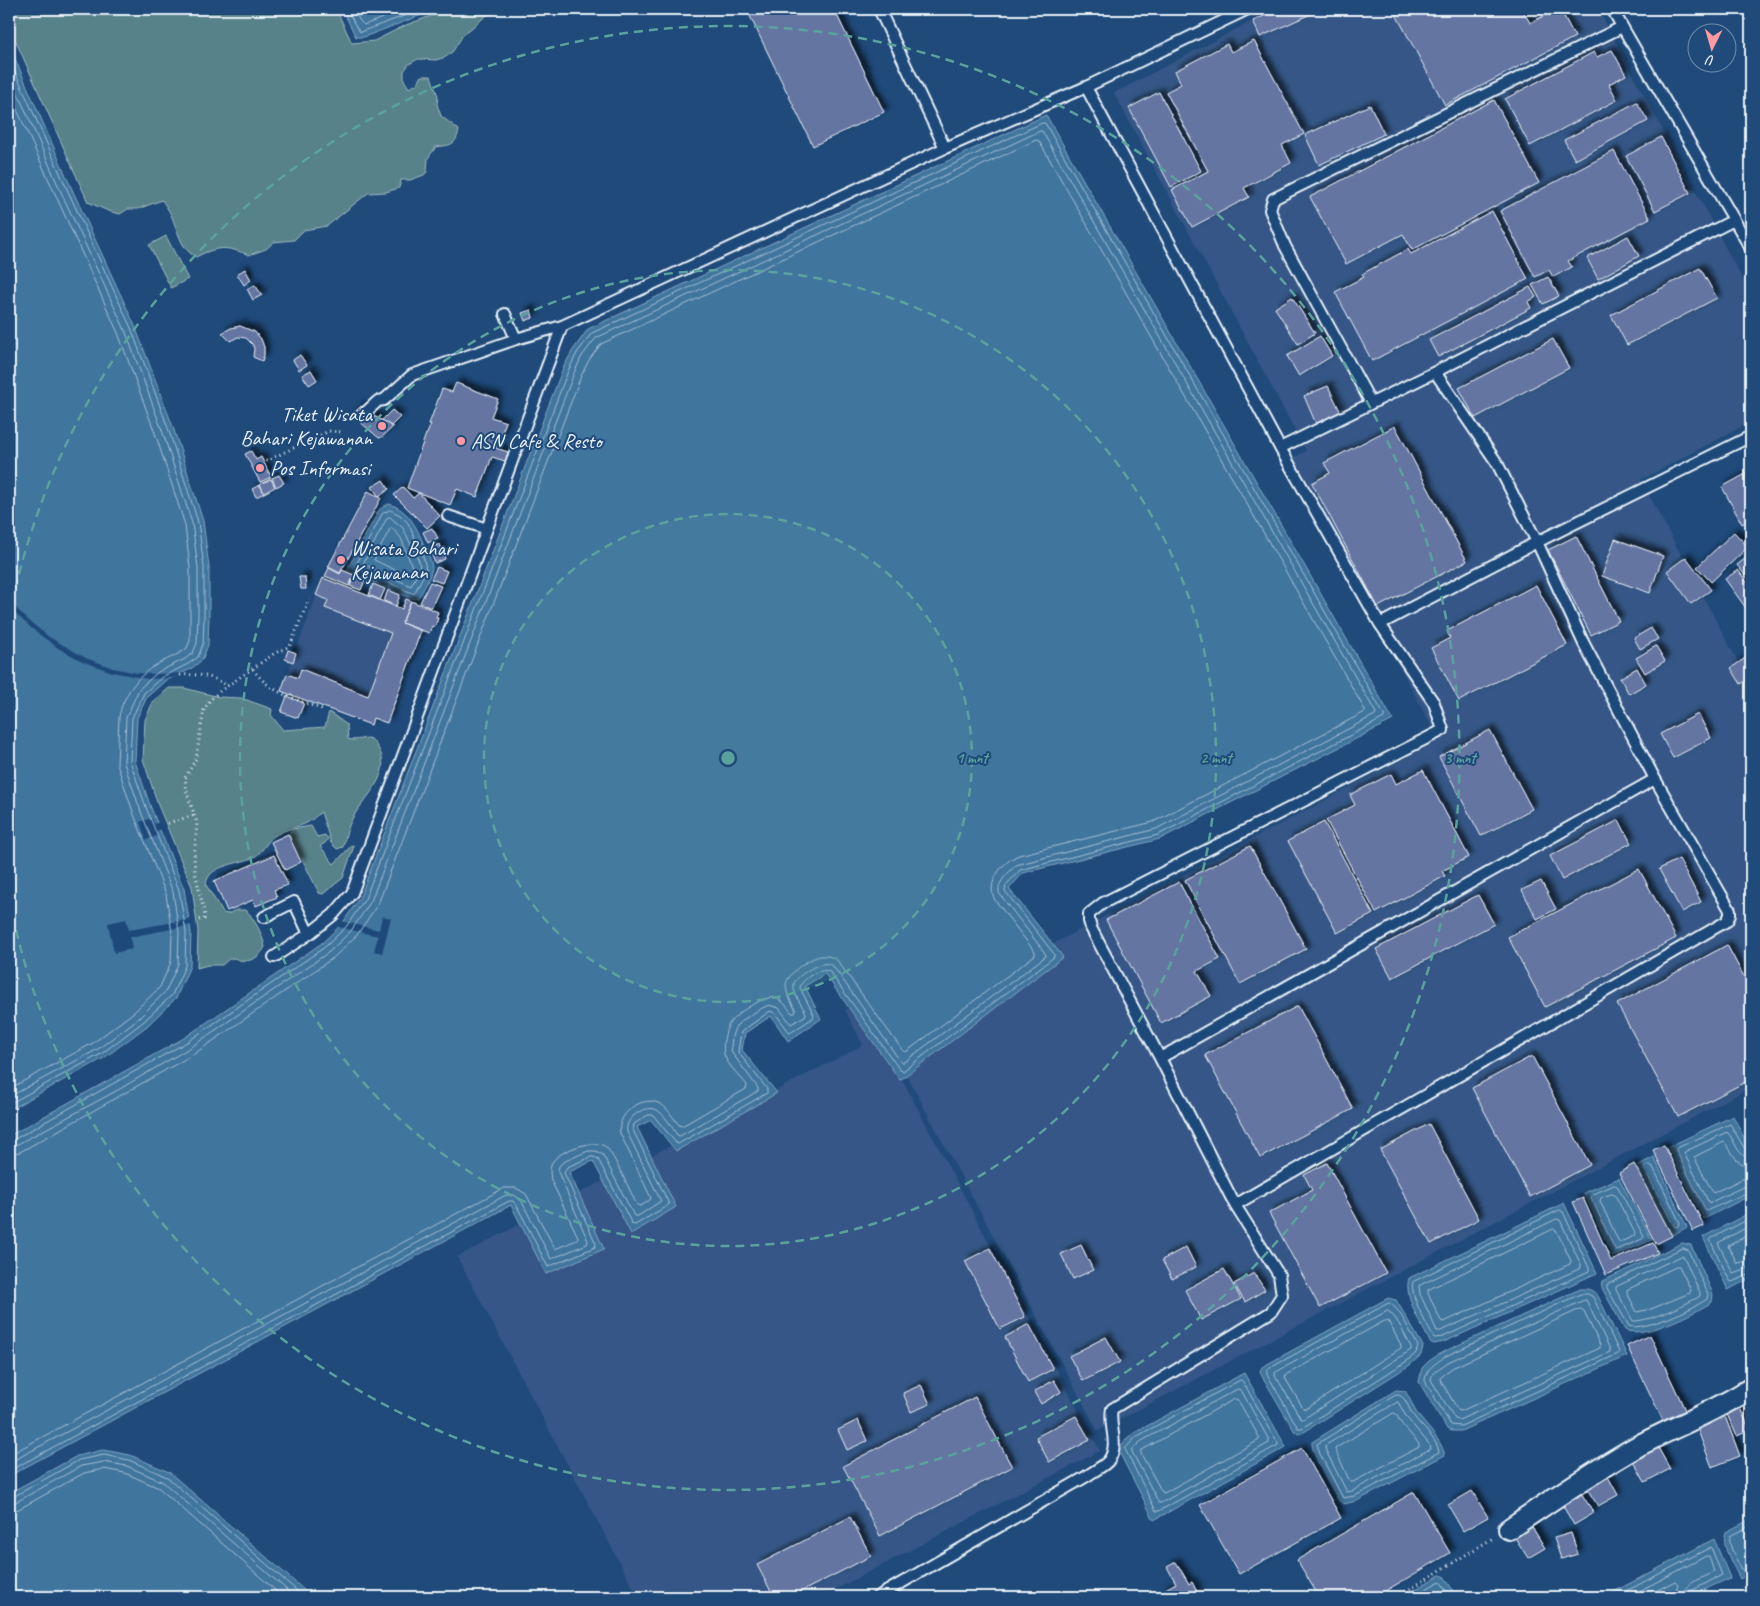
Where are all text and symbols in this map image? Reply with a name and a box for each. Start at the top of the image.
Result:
north arrow [1688,22,1738,72]
text: U [1704,51,1715,69]
place label: Tiket Wisata Bahari Kejawanan [240,401,374,451]
marker: Tiket Wisata Bahari Kejawanan [376,420,388,432]
place label: ASN Cafe & Resto [471,428,604,454]
marker: ASN Cafe & Resto [455,435,467,447]
place label: Pos Informasi [270,455,373,481]
marker: Pos Informasi [254,462,266,474]
place label: Wisata Bahari Kejawanan [351,535,460,585]
marker: Wisata Bahari Kejawanan [335,554,347,566]
centre of rings [719,749,737,767]
text: 1 mnt [957,749,990,768]
text: 2 mnt [1201,749,1234,768]
text: 3 mnt [1445,749,1478,768]

